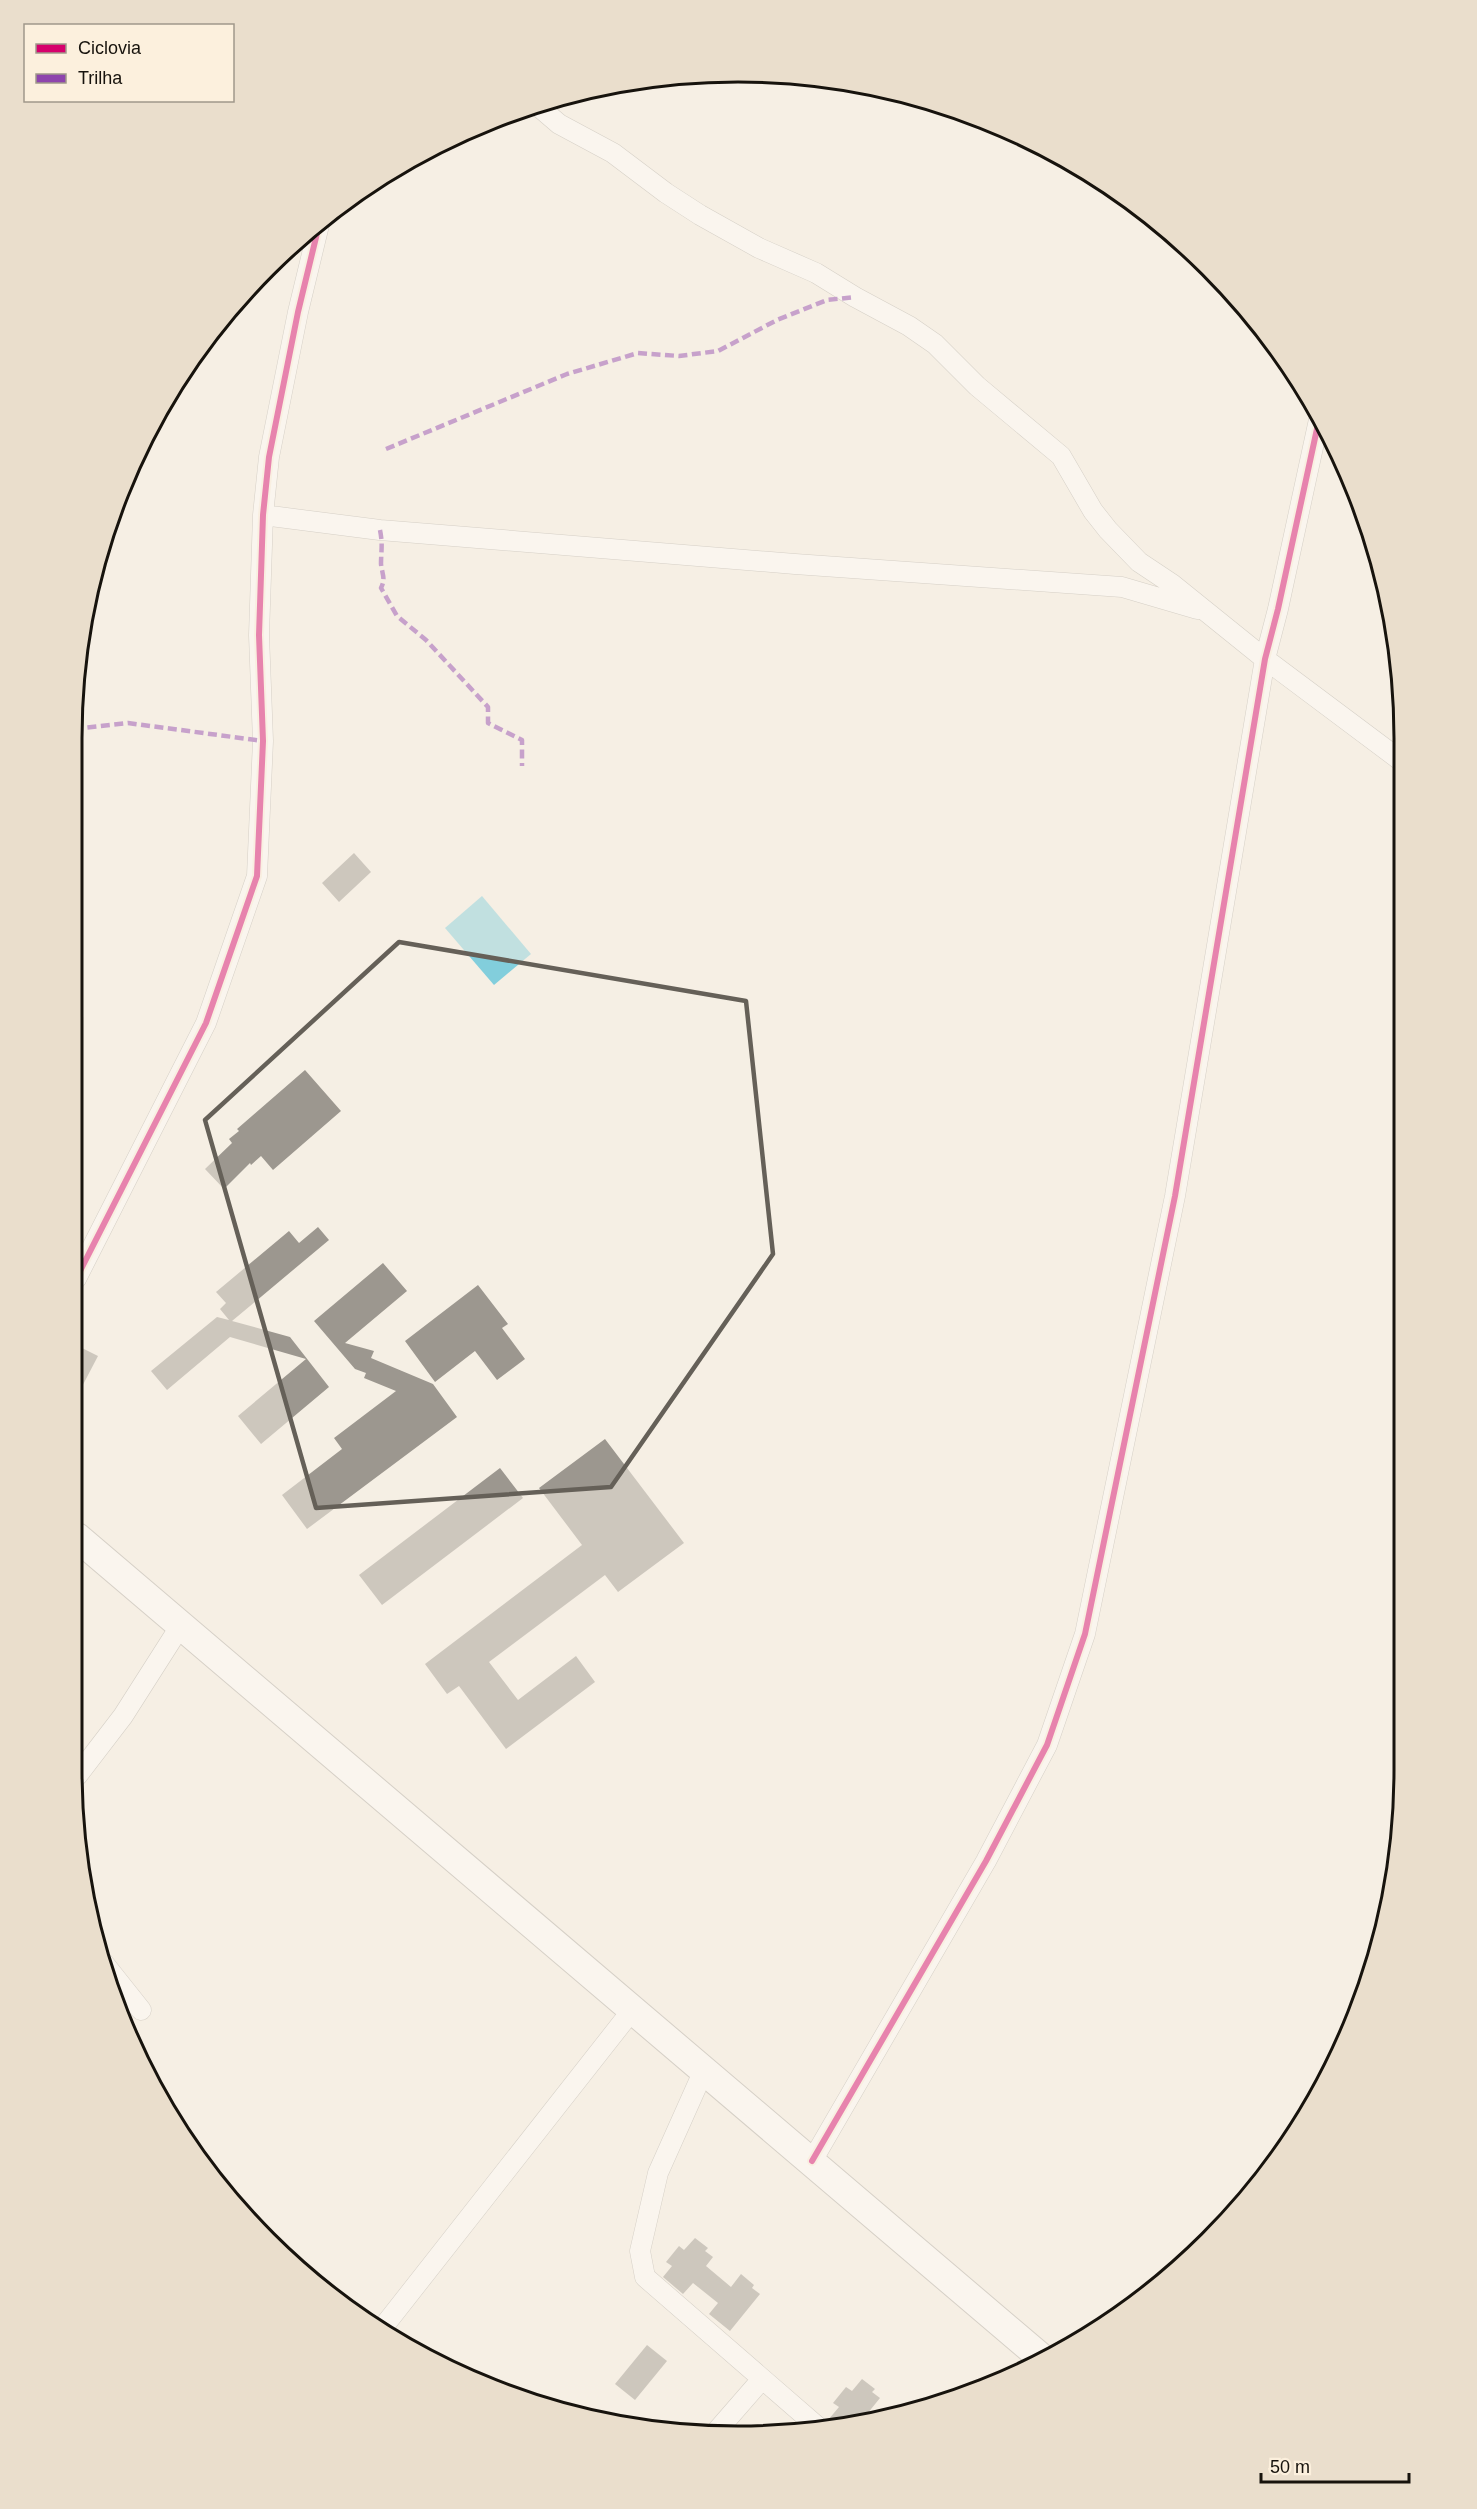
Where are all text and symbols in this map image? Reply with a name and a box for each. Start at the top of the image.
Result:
legend [24,24,234,102]
text: Ciclovia [78,38,142,58]
text: Trilha [78,68,123,88]
scale bar [1261,2446,1410,2484]
text: 50 m [1270,2457,1310,2477]

